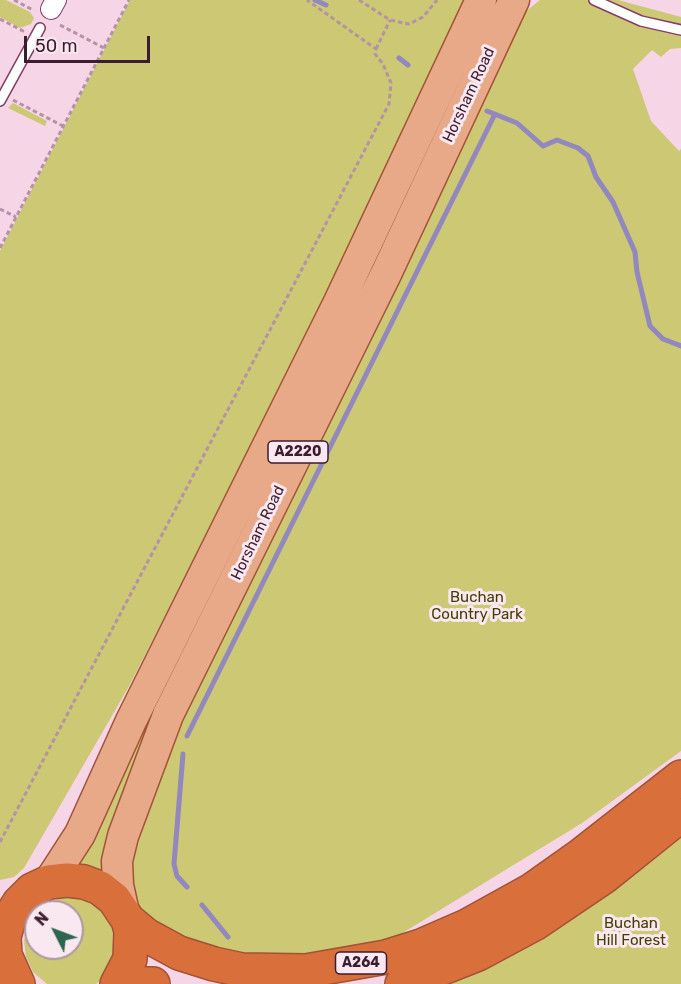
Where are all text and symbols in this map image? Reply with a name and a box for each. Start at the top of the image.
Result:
scale bar [27,24,153,62]
text: 50 m [35,35,78,57]
street label: Horsham Road [439,45,499,145]
road number: A2220 [268,441,328,463]
street label: Horsham Road [227,483,289,583]
park label: Buchan Country Park [431,589,523,624]
north arrow [24,900,84,960]
text: N [31,908,53,930]
park label: Buchan Hill Forest [596,915,666,950]
road number: A264 [336,952,386,974]

